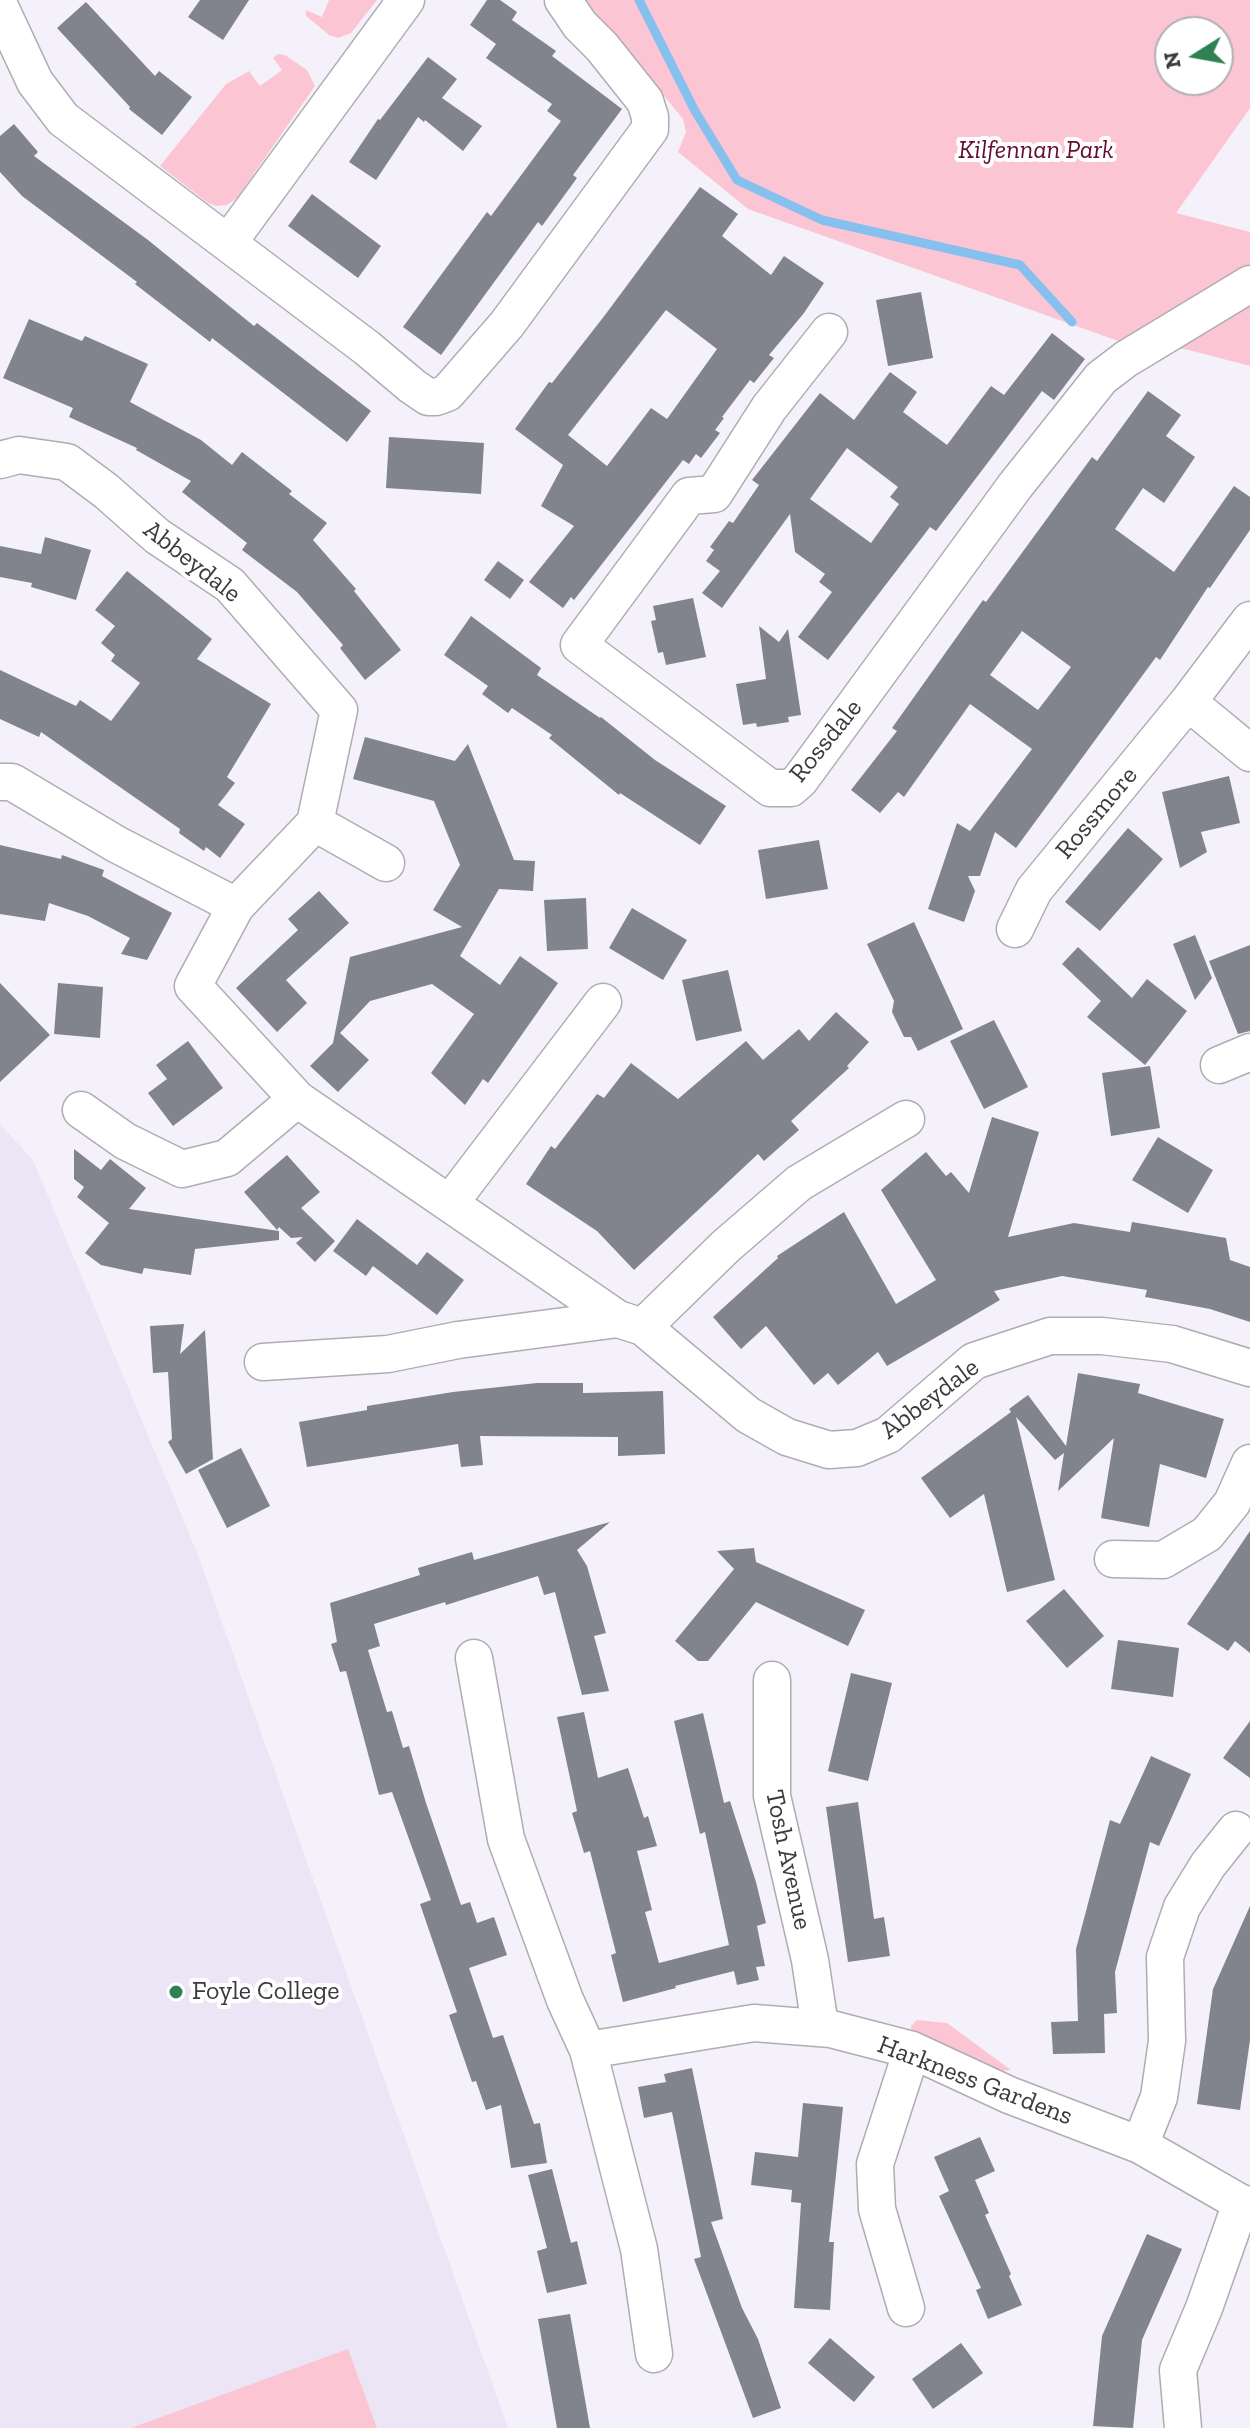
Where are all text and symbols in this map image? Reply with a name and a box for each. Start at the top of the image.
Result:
north arrow [1154,16,1234,96]
text: N [1157,50,1187,71]
park label: Kilfennan Park [958,135,1114,167]
street label: Abbeydale [137,514,247,610]
street label: Rossdale [783,693,869,789]
street label: Rossmore [1049,761,1145,865]
street label: Abbeydale [875,1352,985,1446]
street label: Tosh Avenue [758,1787,818,1933]
place label: Foyle College [192,1976,340,2008]
marker: Foyle College [167,1983,185,2001]
street label: Harkness Gardens [873,2029,1077,2133]

